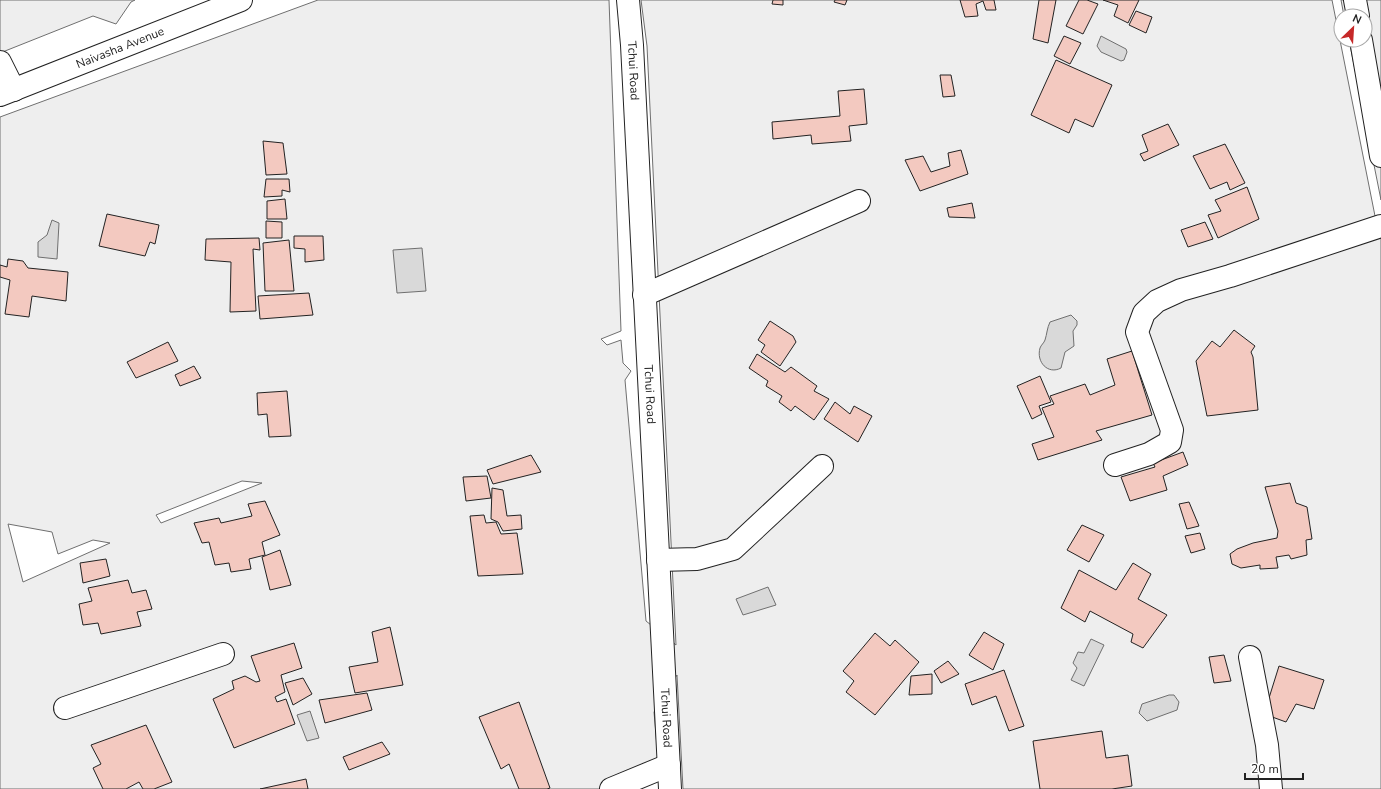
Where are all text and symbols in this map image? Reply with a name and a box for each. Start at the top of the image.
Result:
north arrow [1333,8,1373,48]
text: N [1350,11,1364,28]
street label: Naivasha Avenue [74,23,166,72]
street label: Tchui Road [624,40,643,101]
street label: Tchui Road [640,364,659,424]
street label: Tchui Road [657,688,676,748]
scale bar [1245,755,1303,781]
text: 20 m [1251,761,1279,777]

